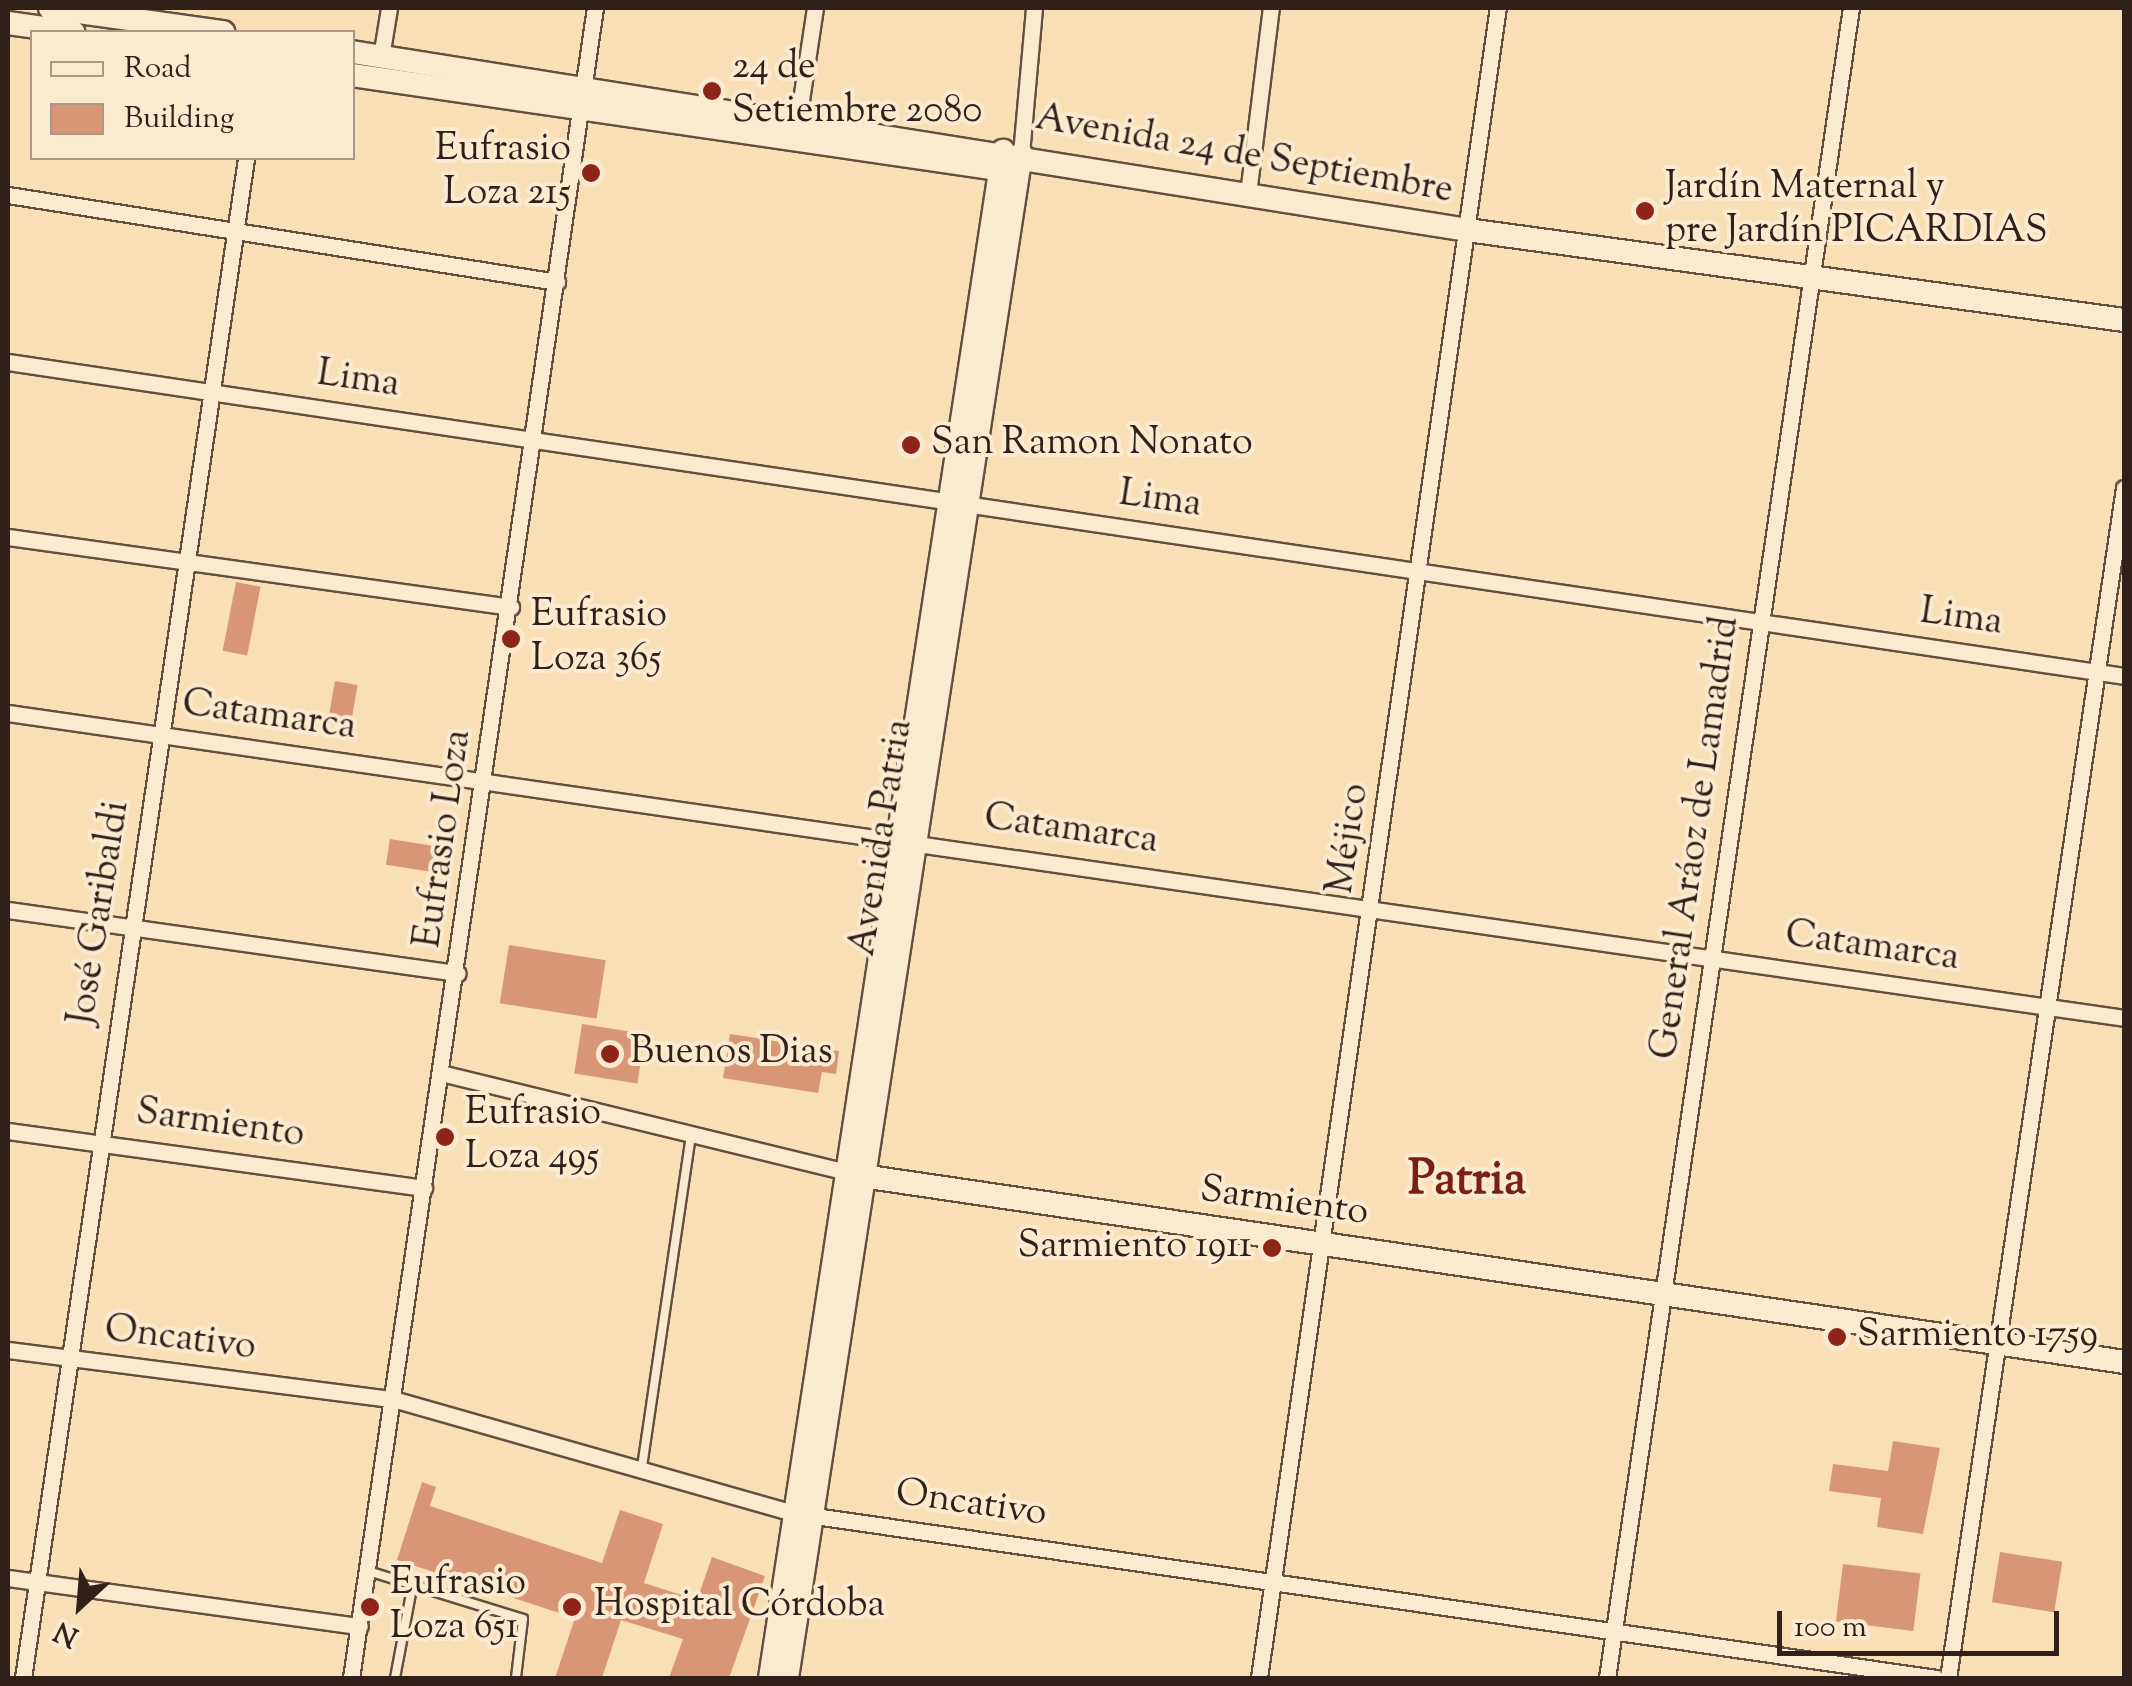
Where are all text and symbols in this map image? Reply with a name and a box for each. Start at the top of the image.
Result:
legend [30,30,355,160]
place label: 24 de Setiembre 2080 [732,46,982,136]
text: Road [124,48,191,91]
marker: 24 de Setiembre 2080 [701,80,723,102]
street label: Avenida 24 de Septiembre [1032,97,1456,215]
text: Building [124,98,234,141]
place label: Eufrasio Loza 215 [435,128,571,218]
marker: Eufrasio Loza 215 [580,162,602,184]
place label: Jardín Maternal y pre Jardín PICARDIAS [1665,166,2048,255]
marker: Jardín Maternal y pre Jardín PICARDIAS [1634,200,1656,222]
street label: Lima [314,353,402,409]
place label: San Ramon Nonato [931,422,1253,468]
marker: San Ramon Nonato [900,434,922,456]
street label: Lima [1116,473,1204,529]
street label: Lima [1917,591,2005,647]
place label: Eufrasio Loza 365 [531,594,667,684]
street label: General Aráoz de Lamadrid [1643,614,1751,1062]
marker: Eufrasio Loza 365 [500,628,522,650]
street label: Catamarca [179,682,359,752]
street label: Avenida Patria [842,716,924,960]
street label: Eufrasio Loza [407,727,483,951]
street label: Méjico [1320,781,1380,897]
street label: Catamarca [981,796,1161,866]
street label: José Garibaldi [61,798,141,1028]
street label: Catamarca [1782,913,1962,983]
place label: Buenos Dias [630,1031,833,1077]
marker: Buenos Dias [599,1043,621,1065]
street label: Sarmiento [133,1091,307,1159]
place label: Eufrasio Loza 495 [465,1092,601,1182]
marker: Eufrasio Loza 495 [434,1126,456,1148]
district label: Patria [1408,1153,1526,1211]
street label: Sarmiento [1197,1169,1371,1237]
place label: Sarmiento 1911 [1018,1225,1252,1271]
marker: Sarmiento 1911 [1261,1237,1283,1259]
street label: Oncativo [102,1308,258,1372]
place label: Sarmiento 1759 [1857,1314,2098,1360]
marker: Sarmiento 1759 [1826,1326,1848,1348]
street label: Oncativo [893,1472,1049,1538]
north arrow [30,1556,130,1656]
place label: Eufrasio Loza 651 [390,1562,526,1652]
place label: Hospital Córdoba [594,1584,885,1630]
scale bar [1782,1591,2064,1653]
marker: Hospital Córdoba [559,1594,585,1620]
marker: Eufrasio Loza 651 [359,1596,381,1618]
text: 100 m [1794,1607,1867,1650]
text: N [48,1610,86,1656]

